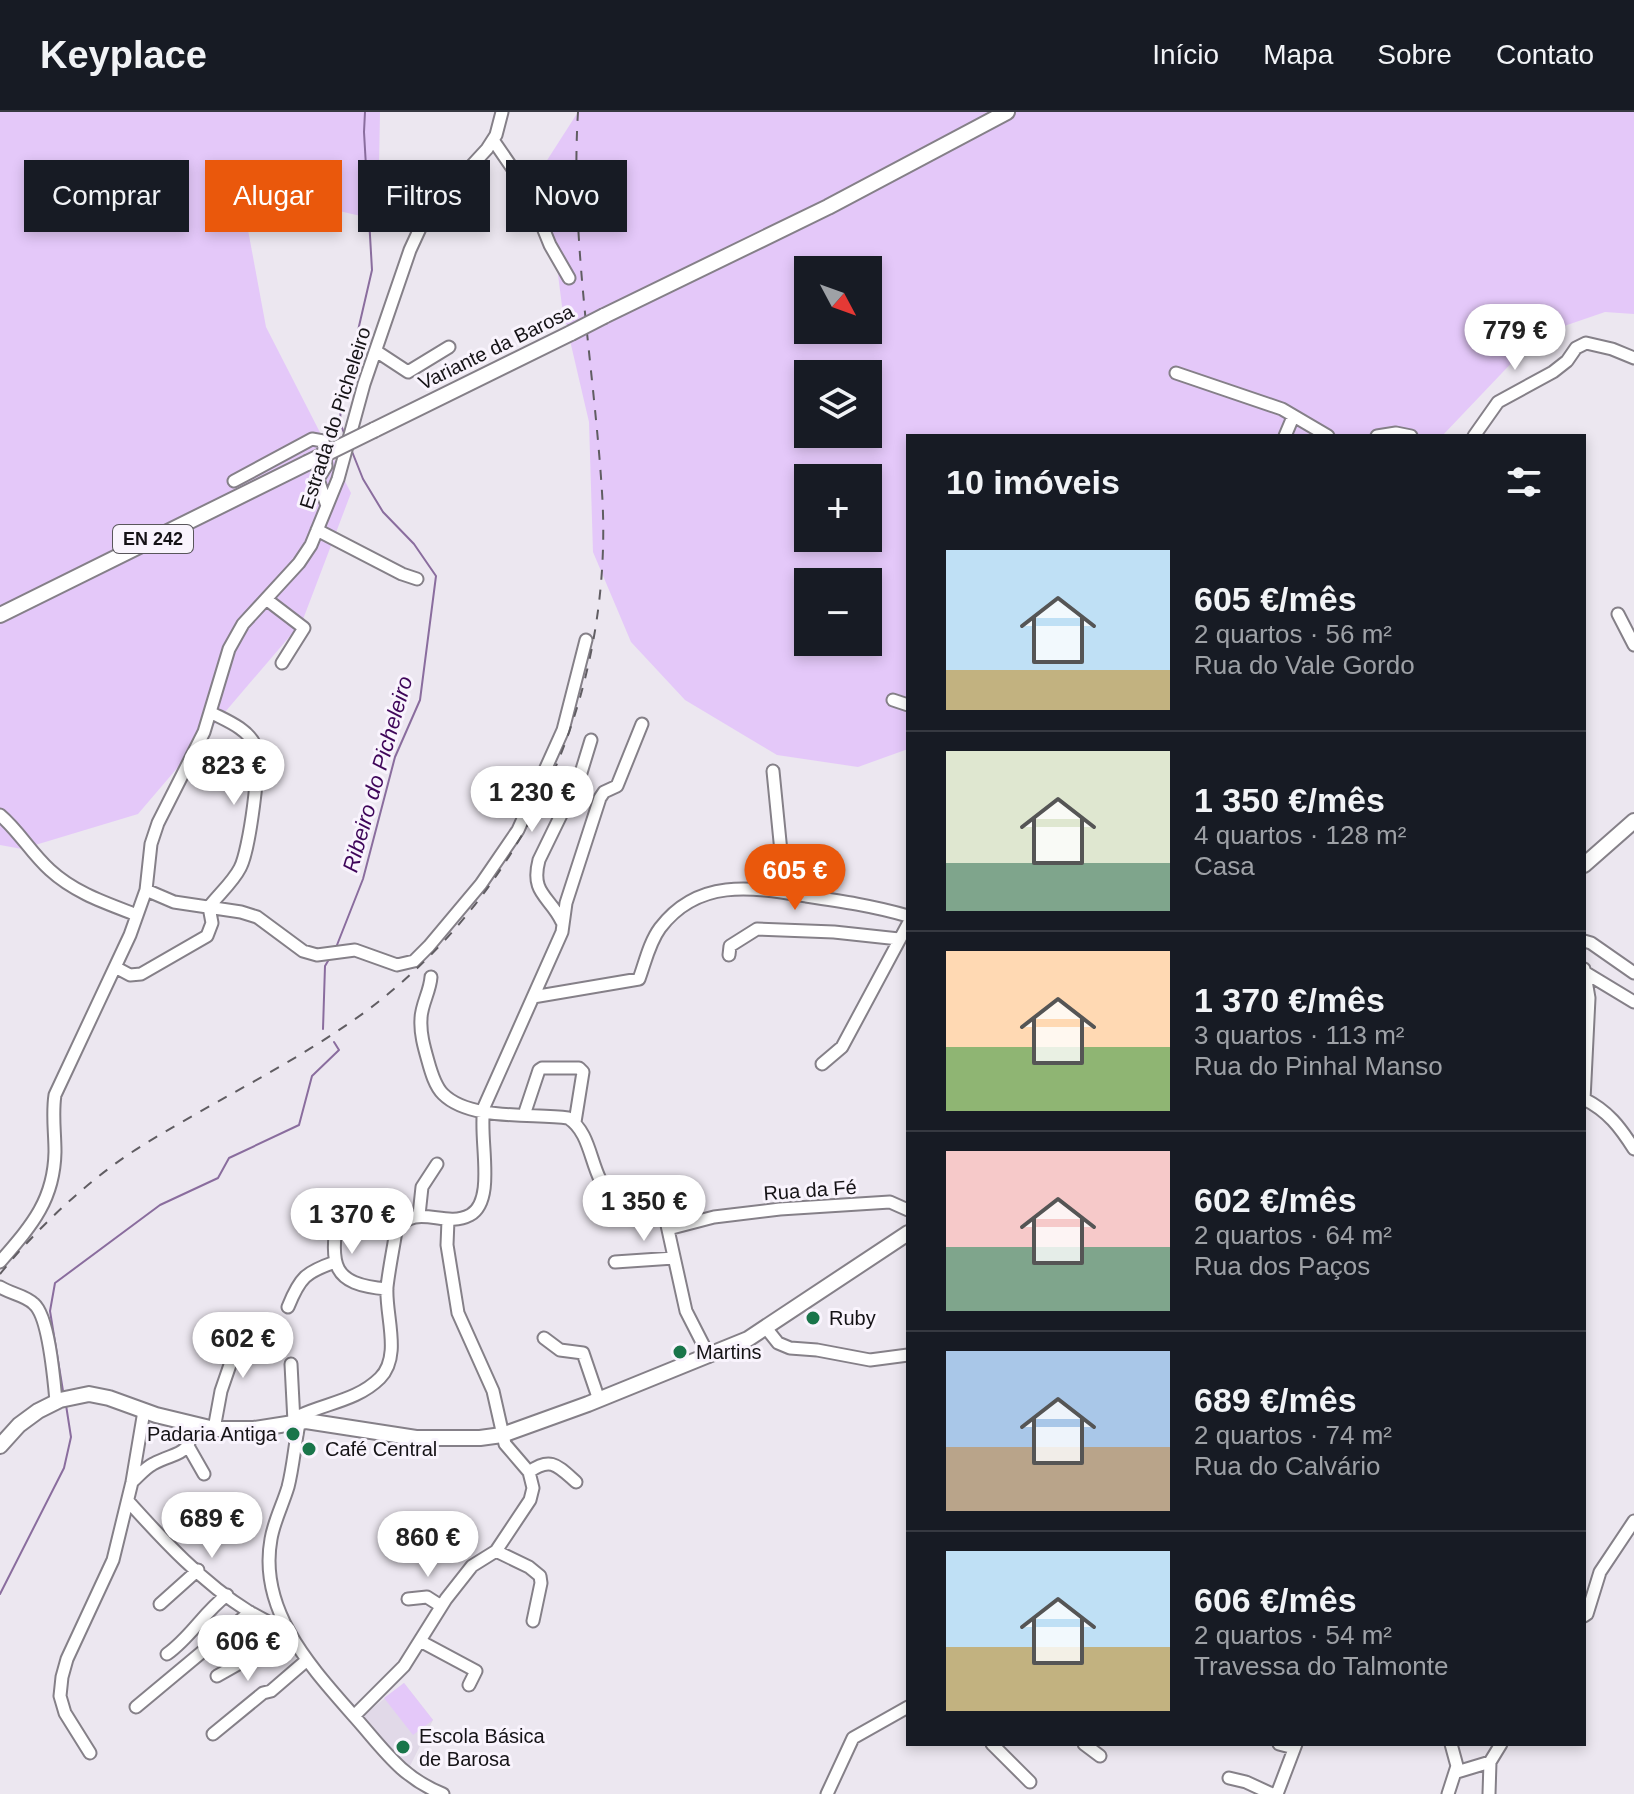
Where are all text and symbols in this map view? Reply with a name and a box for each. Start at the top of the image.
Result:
text: Keyplace [40,34,207,76]
text: Início [1152,39,1219,70]
text: Mapa [1263,39,1333,70]
text: Sobre [1377,39,1452,70]
text: Contato [1496,39,1594,70]
chip: Comprar [24,160,189,232]
chip: Alugar [205,160,342,232]
chip: Filtros [358,160,490,232]
chip: Novo [506,160,627,232]
north arrow [794,256,882,344]
map controls [794,256,882,656]
street label: Variante da Barosa [415,300,578,394]
pin: 779 € [1459,304,1571,372]
text: 779 € [1482,315,1548,345]
street label: Estrada do Picheleiro [295,324,375,512]
button: layers [794,360,882,448]
icon: filters [1502,460,1546,504]
text: 10 imóveis [946,463,1120,501]
button: + [794,464,882,552]
road number: EN 242 [113,525,193,553]
button: − [794,568,882,656]
text: 605 €/mês [1194,580,1357,618]
icon: home [1010,582,1106,678]
text: 2 quartos · 56 m² [1194,619,1392,649]
text: Rua do Vale Gordo [1194,650,1415,680]
water label: Ribeiro do Picheleiro [337,673,417,875]
pin: 823 € [178,739,290,807]
text: 823 € [201,750,267,780]
pin: 1 230 € [458,766,606,834]
text: 1 230 € [489,777,575,807]
text: 1 350 €/mês [1194,781,1385,819]
icon: home [1010,783,1106,879]
text: 4 quartos · 128 m² [1194,820,1406,850]
pin: 605 € [739,844,851,912]
text: Casa [1194,851,1255,881]
text: 605 € [762,855,828,885]
text: 1 370 €/mês [1194,981,1385,1019]
icon: home [1010,983,1106,1079]
text: 3 quartos · 113 m² [1194,1020,1405,1050]
text: Rua do Pinhal Manso [1194,1051,1443,1081]
pin: 1 350 € [570,1175,718,1243]
street label: Rua da Fé [763,1176,857,1204]
text: 602 €/mês [1194,1181,1357,1219]
icon: home [1010,1183,1106,1279]
text: 1 350 € [601,1186,687,1216]
pin: 1 370 € [278,1188,426,1256]
text: 1 370 € [309,1199,395,1229]
text: 2 quartos · 64 m² [1194,1220,1392,1250]
text: Rua dos Paços [1194,1251,1370,1281]
place label: Ruby [829,1307,876,1329]
marker: Ruby [804,1309,822,1327]
pin: 602 € [187,1312,299,1380]
text: 602 € [210,1323,276,1353]
place label: Martins [696,1341,762,1363]
marker: Martins [671,1343,689,1361]
text: 689 €/mês [1194,1381,1357,1419]
icon: home [1010,1383,1106,1479]
text: 2 quartos · 74 m² [1194,1420,1392,1450]
place label: Padaria Antiga [147,1423,278,1445]
marker: Padaria Antiga [284,1425,302,1443]
place label: Café Central [325,1438,437,1460]
marker: Café Central [300,1440,318,1458]
text: Rua do Calvário [1194,1451,1380,1481]
pin: 689 € [156,1492,268,1560]
text: 689 € [179,1503,245,1533]
pin: 860 € [372,1511,484,1579]
text: 860 € [395,1522,461,1552]
text: 606 €/mês [1194,1581,1357,1619]
icon: home [1010,1583,1106,1679]
pin: 606 € [192,1615,304,1683]
text: 2 quartos · 54 m² [1194,1620,1392,1650]
text: 606 € [215,1626,281,1656]
text: Travessa do Talmonte [1194,1651,1448,1681]
place label: Escola Básica de Barosa [419,1725,545,1770]
marker: Escola Básica de Barosa [394,1738,412,1756]

